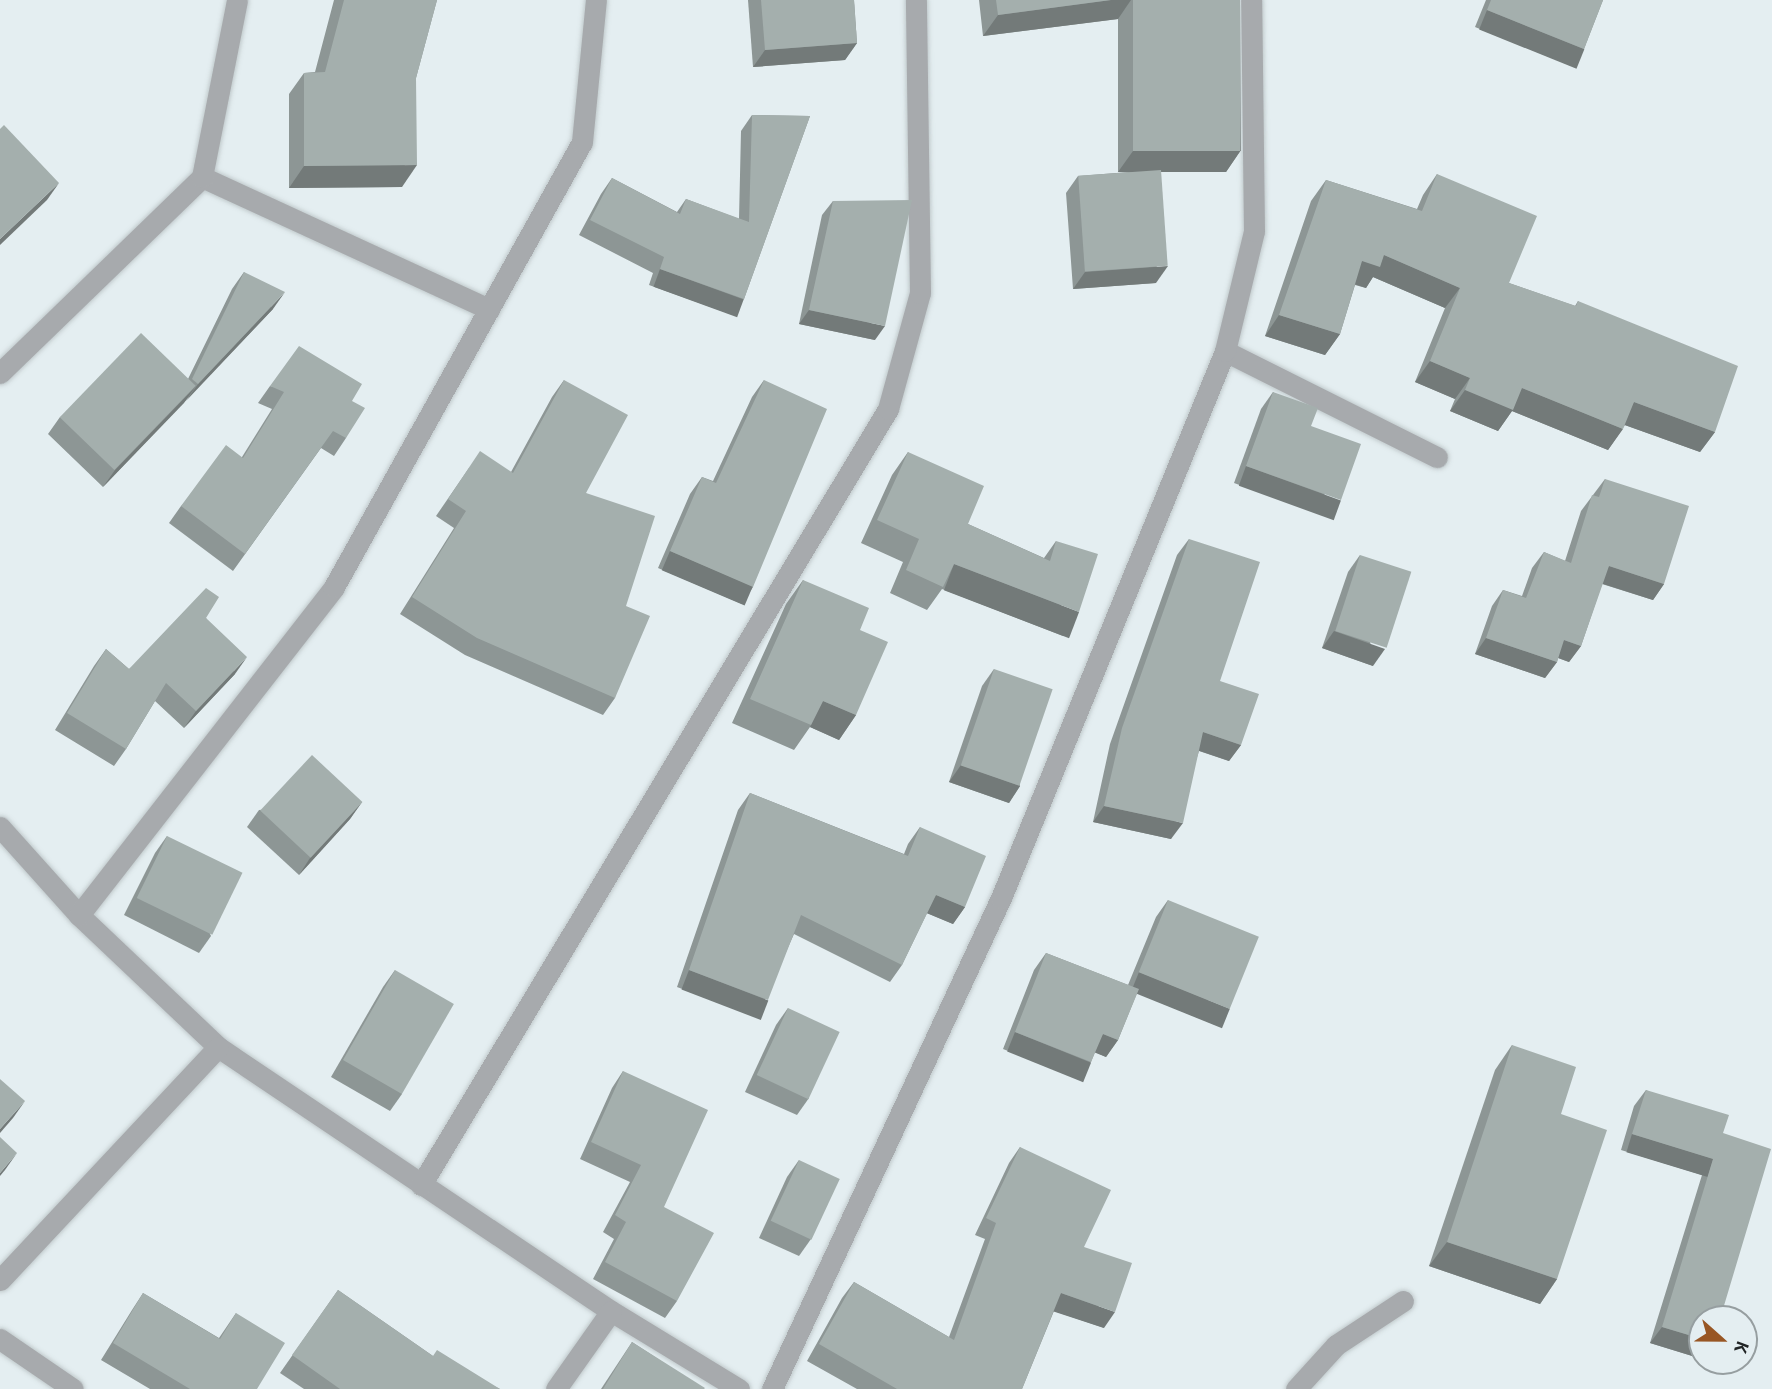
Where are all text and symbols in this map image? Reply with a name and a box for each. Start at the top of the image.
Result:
north arrow [1688,1305,1758,1375]
text: K [1730,1338,1752,1356]

